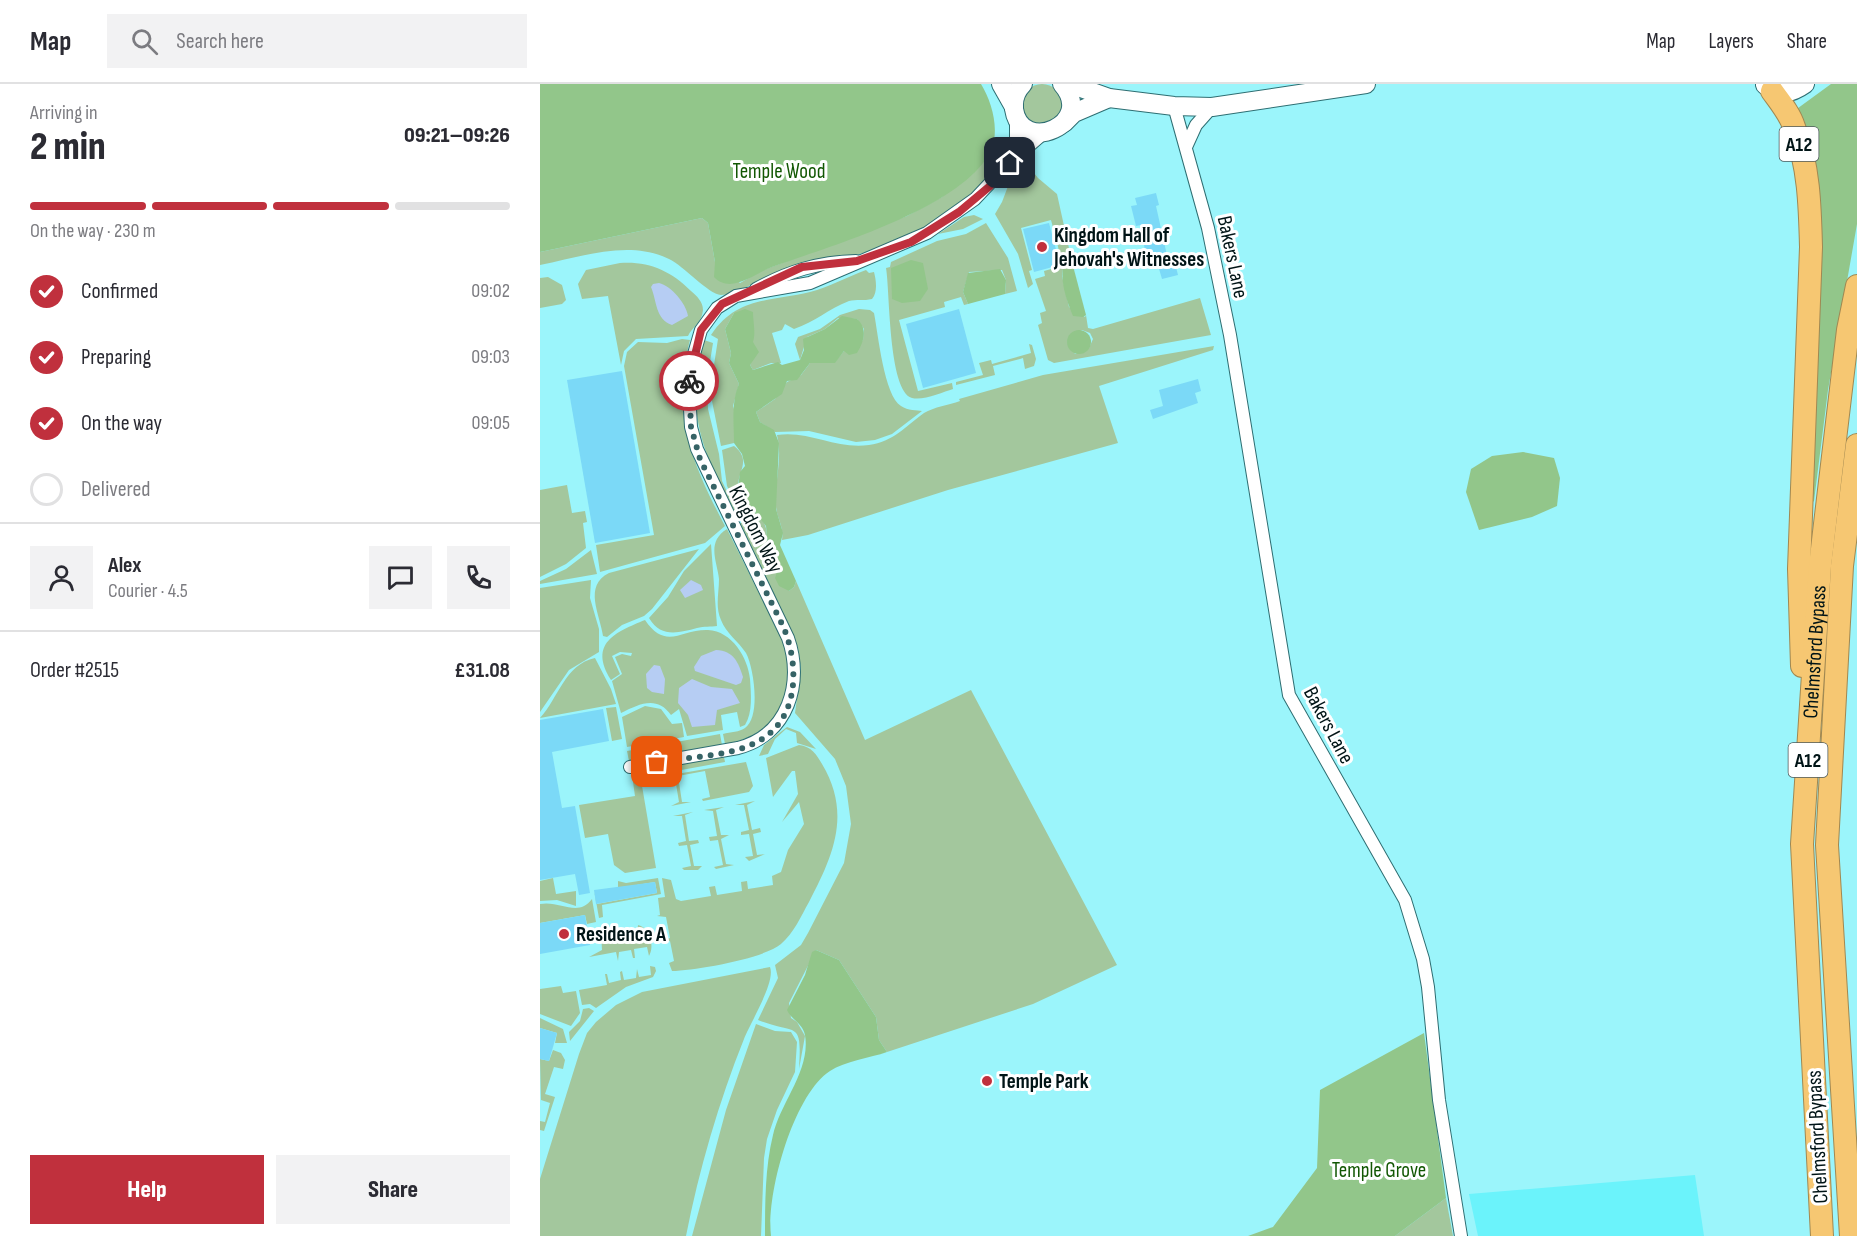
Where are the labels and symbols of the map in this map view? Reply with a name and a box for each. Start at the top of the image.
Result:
road number: A12 [1780,127,1818,161]
pin [984,137,1035,188]
park label: Temple Wood [733,159,825,184]
street label: Bakers Lane [1212,214,1253,301]
place label: Kingdom Hall of Jehovah's Witnesses [1053,223,1204,272]
marker: Kingdom Hall of Jehovah's Witnesses [1035,240,1049,254]
courier [659,351,719,411]
street label: Kingdom Way [723,482,788,577]
street label: Chelmsford Bypass [1798,584,1832,719]
street label: Bakers Lane [1298,683,1359,768]
pin [631,736,682,787]
road number: A12 [1788,743,1828,777]
place label: Residence A [576,922,667,947]
marker: Residence A [557,927,571,941]
place label: Temple Park [999,1069,1089,1094]
street label: Chelmsford Bypass [1802,1070,1833,1204]
marker: Temple Park [980,1074,994,1088]
park label: Temple Grove [1332,1158,1426,1183]

